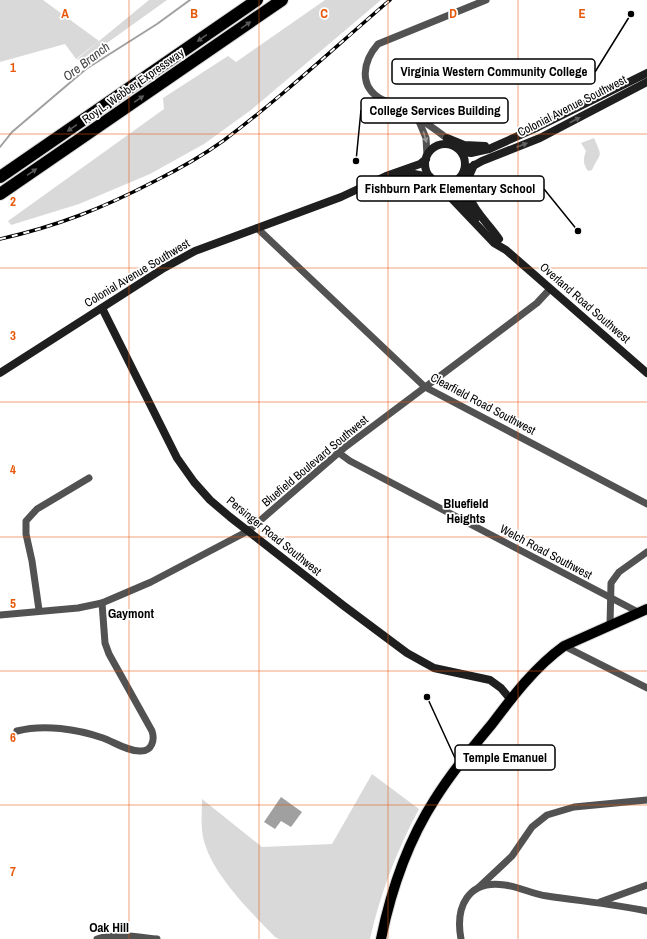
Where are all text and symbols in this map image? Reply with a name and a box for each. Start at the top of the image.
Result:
text: A [61,5,69,22]
text: B [190,5,198,22]
text: C [320,5,328,22]
text: D [449,5,457,22]
text: E [578,5,586,22]
one-way arrow [241,21,252,29]
one-way arrow [197,34,207,42]
water label: Ore Branch [59,38,113,85]
street label: Roy L. Webber Expressway [79,45,187,127]
text: 1 [10,59,16,76]
callout: Virginia Western Community College [392,59,595,84]
text: Virginia Western Community College [401,63,587,80]
street label: Colonial Avenue Southwest [515,71,629,140]
one-way arrow [134,95,145,103]
callout: College Services Building [361,98,508,123]
text: College Services Building [370,102,501,119]
one-way arrow [569,117,581,124]
one-way arrow [67,124,78,132]
one-way arrow [422,131,428,143]
one-way arrow [517,142,529,148]
one-way arrow [27,168,37,176]
callout: Fishburn Park Elementary School [357,176,544,201]
text: Fishburn Park Elementary School [365,180,535,197]
text: 2 [10,193,16,210]
street label: Colonial Avenue Southwest [81,235,193,311]
street label: Overland Road Southwest [536,259,634,347]
text: 3 [10,327,16,344]
street label: Clearfield Road Southwest [428,369,539,439]
street label: Bluefield Boulevard Southwest [259,412,372,510]
text: 4 [10,461,16,478]
street label: Persinger Road Southwest [223,493,325,579]
district label: Bluefield Heights [443,495,489,527]
street label: Welch Road Southwest [497,521,595,583]
text: 5 [10,595,16,612]
district label: Gaymont [108,605,155,622]
text: 6 [10,729,16,746]
callout: Temple Emanuel [455,745,555,770]
text: Temple Emanuel [463,749,547,766]
text: 7 [10,863,16,880]
district label: Oak Hill [89,919,129,936]

